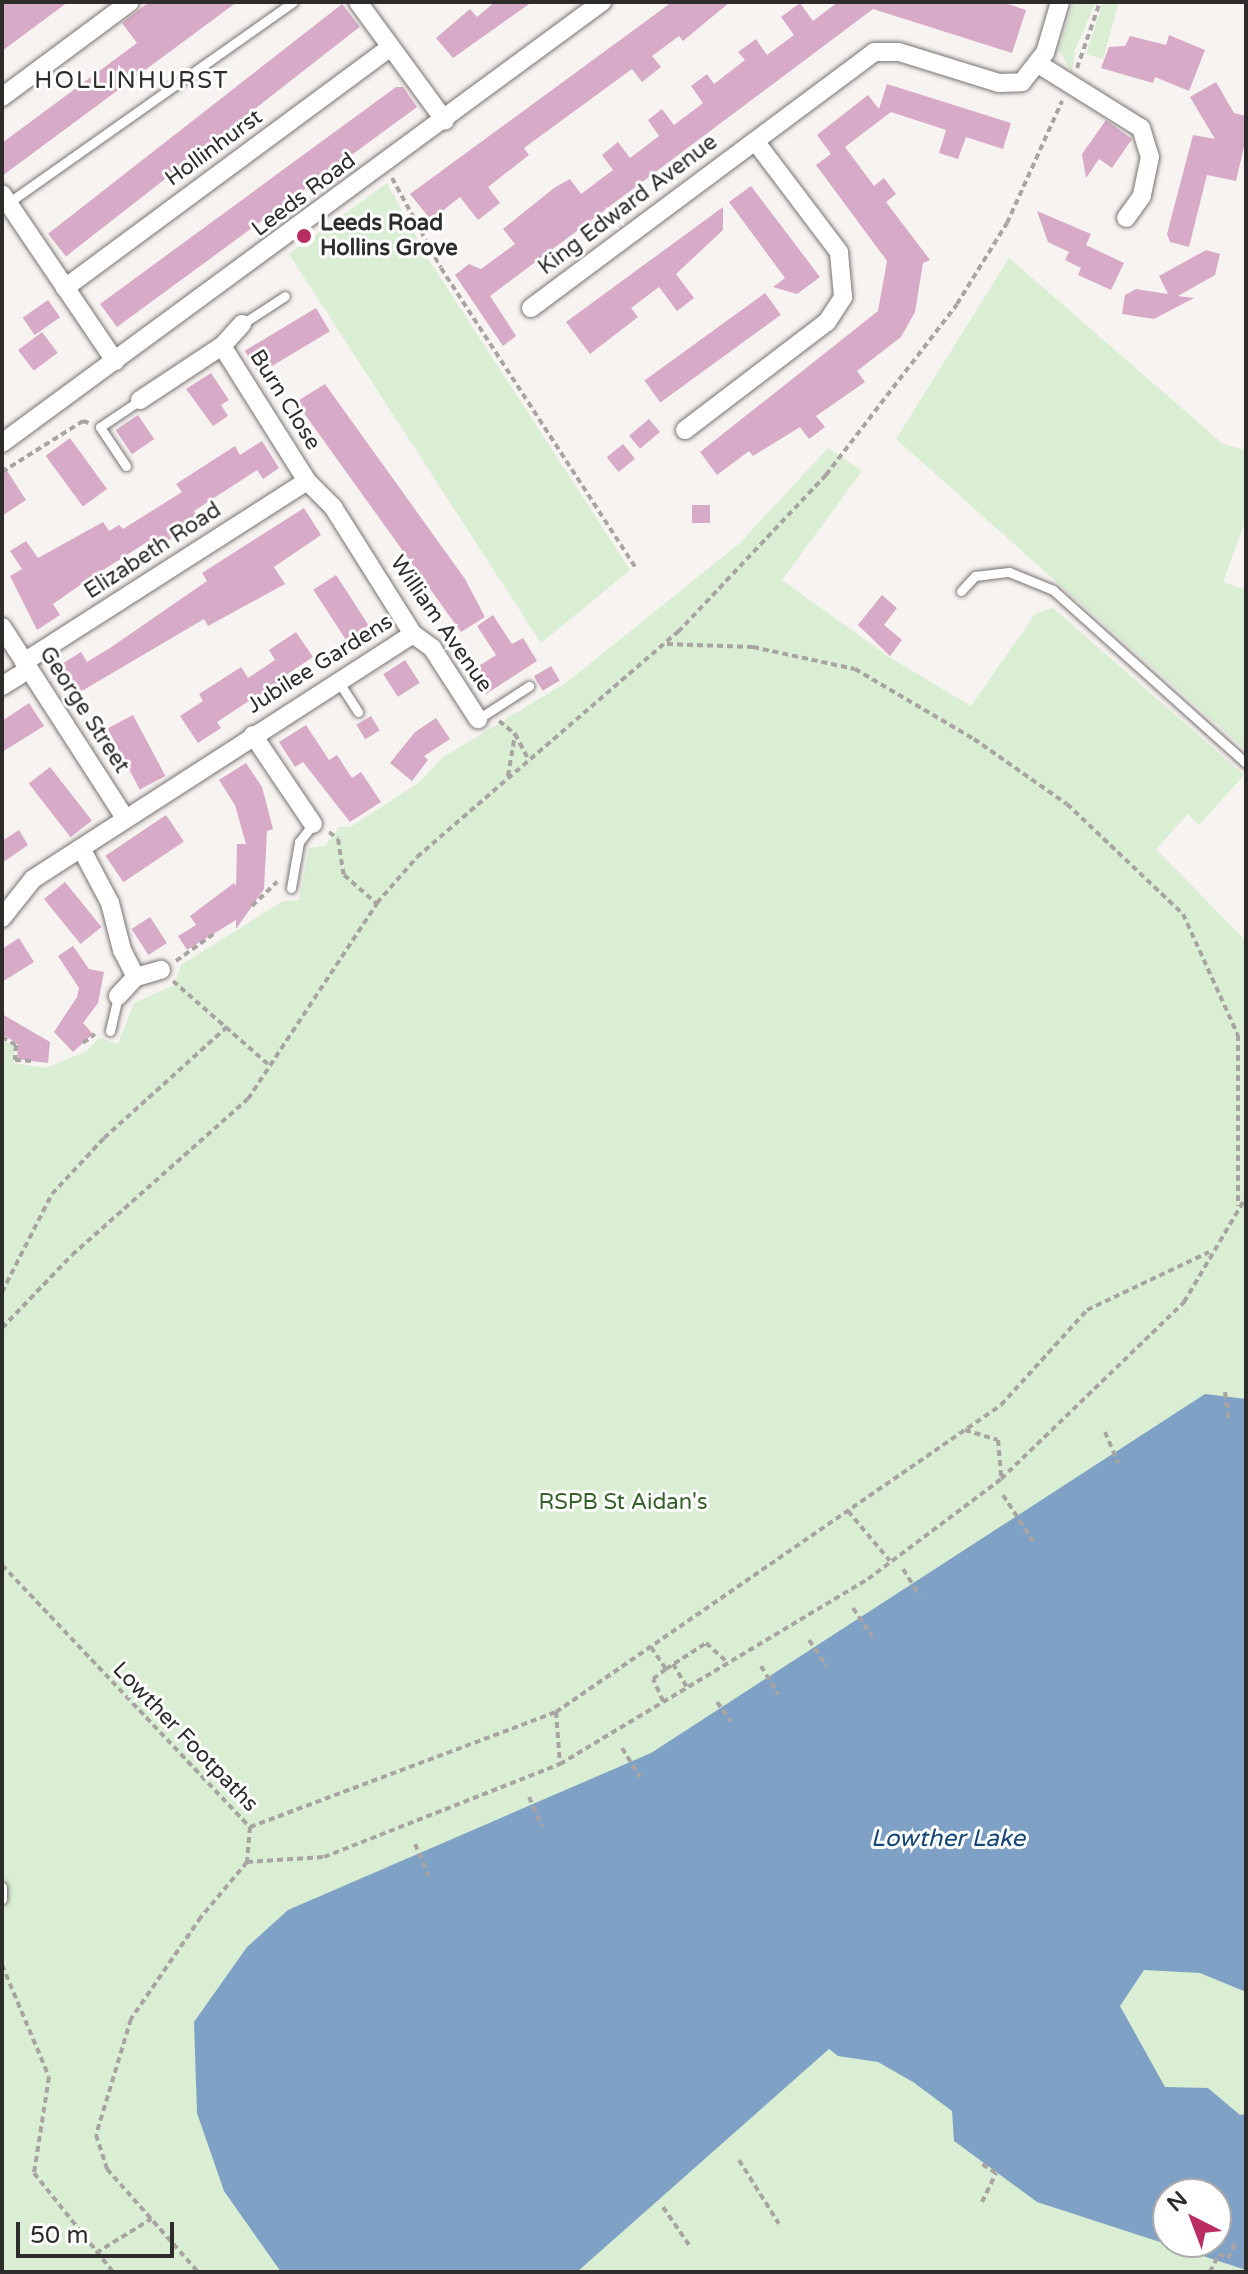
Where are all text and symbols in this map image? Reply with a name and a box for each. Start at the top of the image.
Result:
district label: HOLLINHURST [34,67,230,95]
street label: Hollinhurst [160,104,268,192]
street label: King Edward Avenue [533,129,723,281]
street label: Leeds Road [247,147,361,243]
place label: Leeds Road Hollins Grove [320,210,458,262]
marker: Leeds Road Hollins Grove [295,227,313,245]
street label: Burn Close [244,345,326,455]
street label: Elizabeth Road [80,497,226,605]
street label: William Avenue [384,551,498,697]
street label: Jubilee Gardens [242,609,398,719]
street label: George Street [33,642,135,778]
park label: RSPB St Aidan's [539,1490,707,1516]
street label: Lowther Footpaths [107,1657,263,1817]
water label: Lowther Lake [871,1825,1025,1853]
north arrow [1152,2178,1232,2258]
text: N [1162,2186,1193,2217]
scale bar [20,2206,178,2256]
text: 50 m [30,2221,88,2250]

